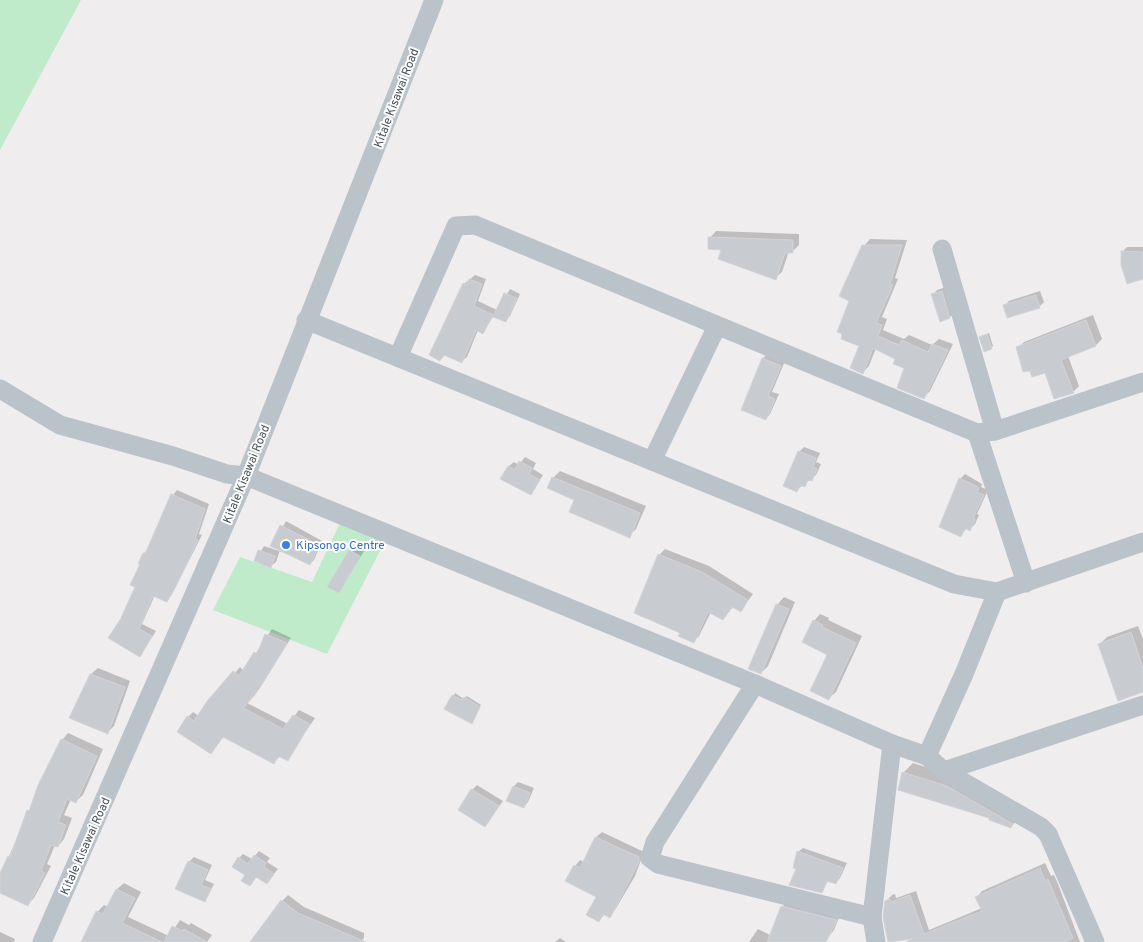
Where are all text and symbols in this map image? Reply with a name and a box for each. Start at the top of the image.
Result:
street label: Kitale Kisawai Road [371,46,423,150]
street label: Kitale Kisawai Road [220,423,274,526]
place label: Kipsongo Centre [296,538,385,554]
marker: Kipsongo Centre [280,539,292,551]
street label: Kitale Kisawai Road [57,795,115,898]

